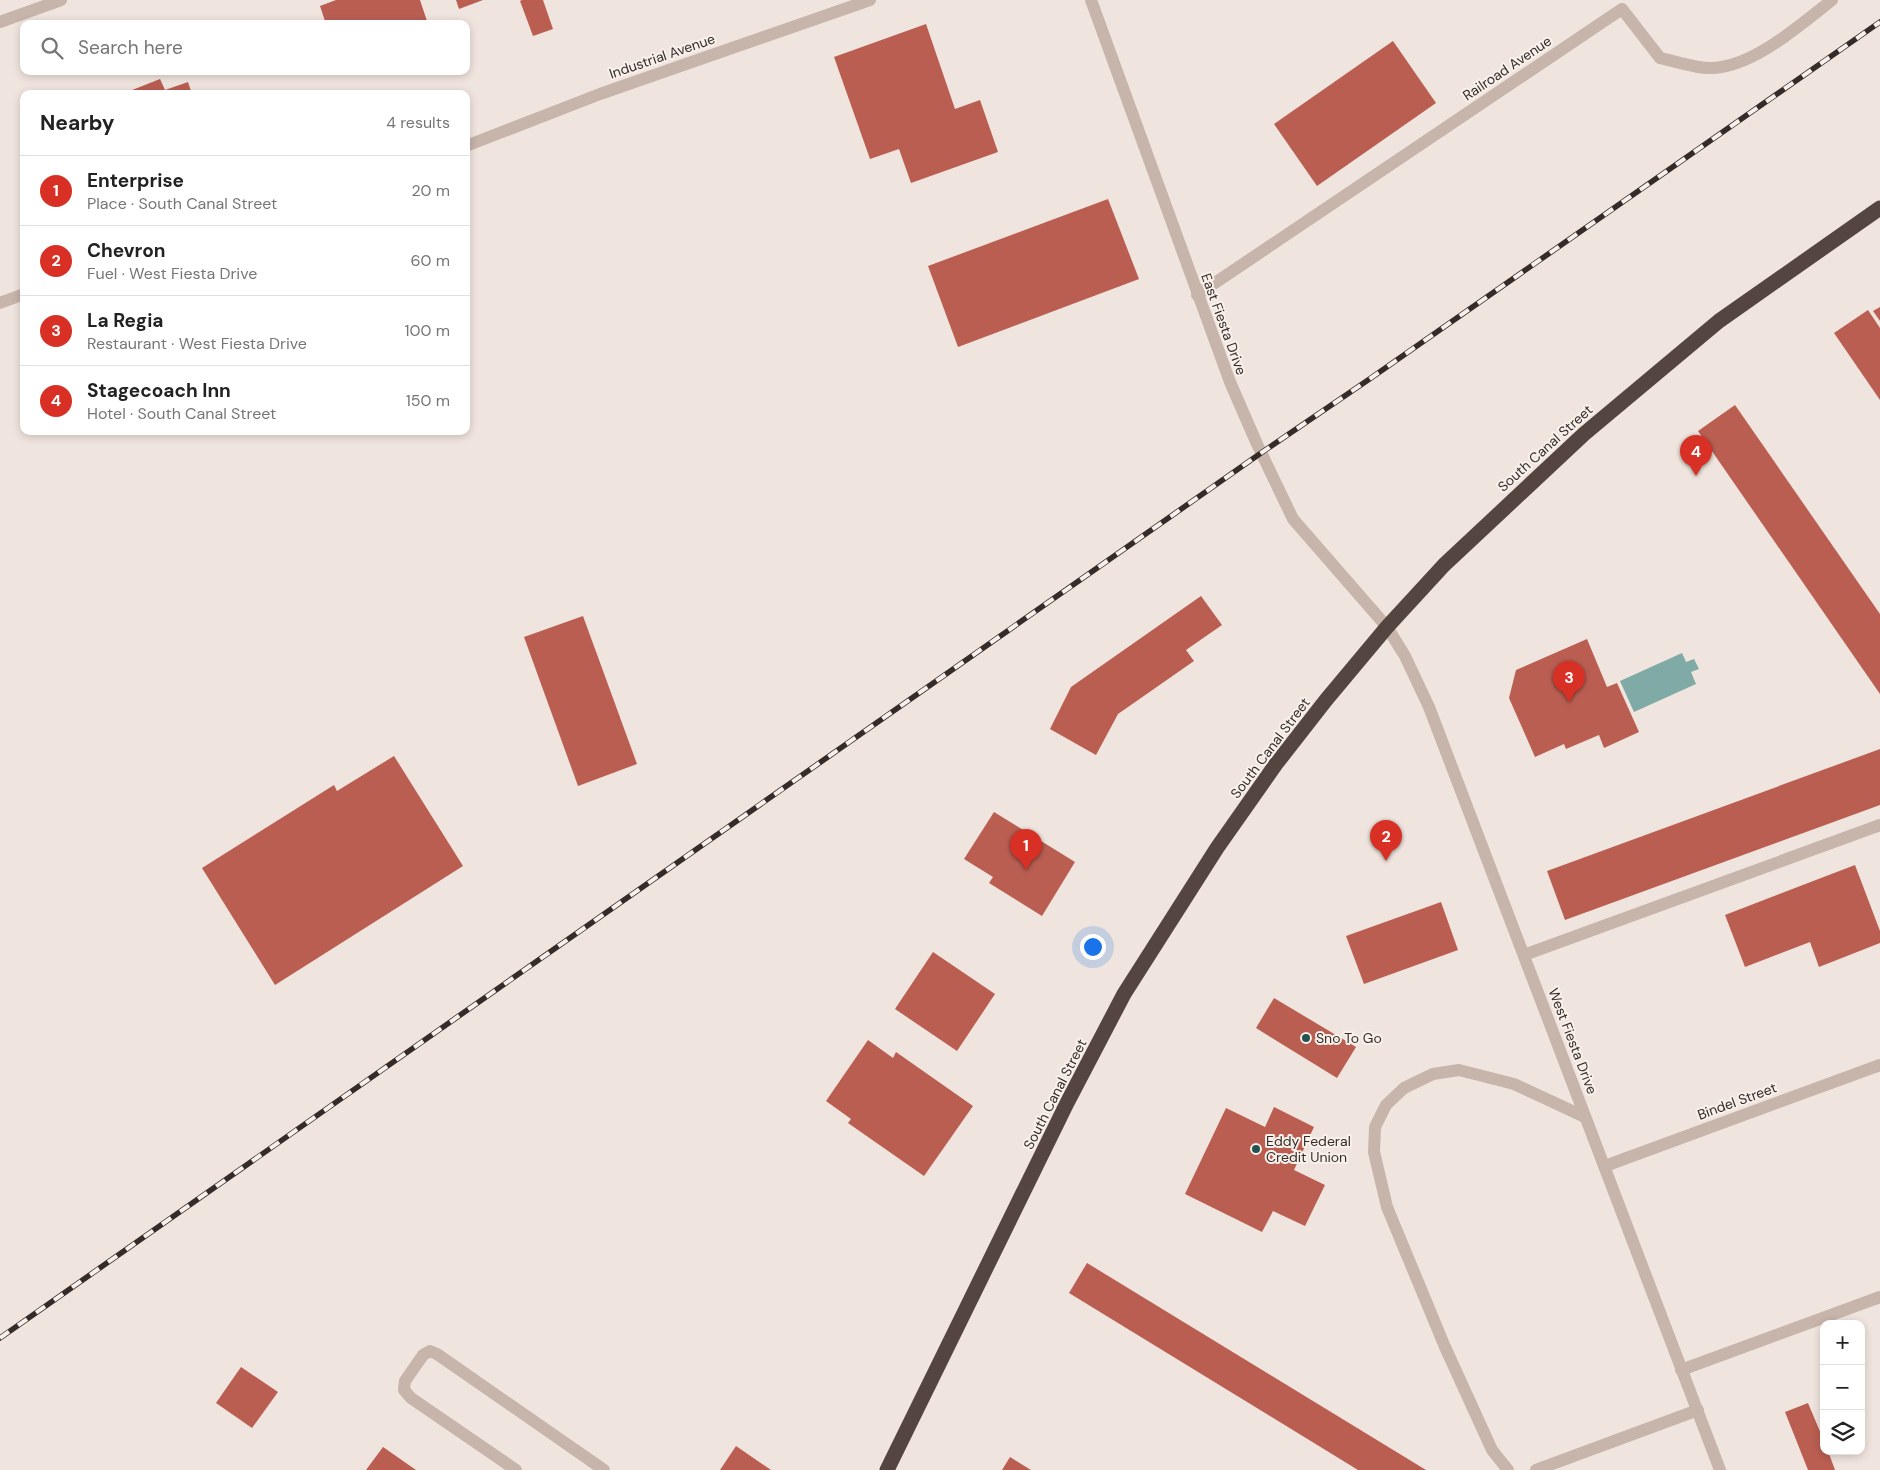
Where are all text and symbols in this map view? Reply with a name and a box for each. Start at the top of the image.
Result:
search box [20,20,470,75]
street label: Industrial Avenue [607,29,717,83]
street label: Railroad Avenue [1459,32,1555,104]
icon: search [38,34,66,62]
text: Search here [78,35,183,60]
text: Nearby [40,109,114,137]
text: 4 results [386,112,450,133]
text: Enterprise [87,168,184,193]
text: 1 [53,180,59,201]
text: 20 m [411,180,450,201]
text: Place · South Canal Street [87,193,277,214]
text: Chevron [87,238,166,263]
text: 2 [51,250,61,271]
text: 60 m [410,250,450,271]
text: Fuel · West Fiesta Drive [87,263,257,284]
street label: East Fiesta Drive [1197,271,1251,377]
text: La Regia [87,308,163,333]
text: 3 [51,320,61,341]
text: 100 m [405,320,450,341]
text: Restaurant · West Fiesta Drive [87,333,307,354]
text: Stagecoach Inn [87,378,231,403]
text: 4 [51,390,61,411]
text: 150 m [406,390,450,411]
street label: South Canal Street [1494,401,1596,495]
text: Hotel · South Canal Street [87,403,276,424]
pin: 4 [1680,435,1712,476]
pin: 3 [1553,661,1585,702]
street label: South Canal Street [1226,694,1314,802]
pin: 2 [1370,820,1402,861]
pin: 1 [1010,829,1042,870]
your location [1080,934,1106,960]
street label: West Fiesta Drive [1544,985,1602,1097]
place label: Sno To Go [1316,1029,1382,1047]
marker: Sno To Go [1300,1032,1312,1044]
street label: South Canal Street [1019,1036,1091,1152]
street label: Bindel Street [1695,1078,1779,1124]
place label: Eddy Federal Credit Union [1266,1132,1351,1166]
marker: Eddy Federal Credit Union [1250,1143,1262,1155]
map controls [1820,1320,1865,1455]
button: + [1820,1320,1865,1365]
button: − [1820,1365,1865,1410]
button: layers [1820,1410,1865,1455]

